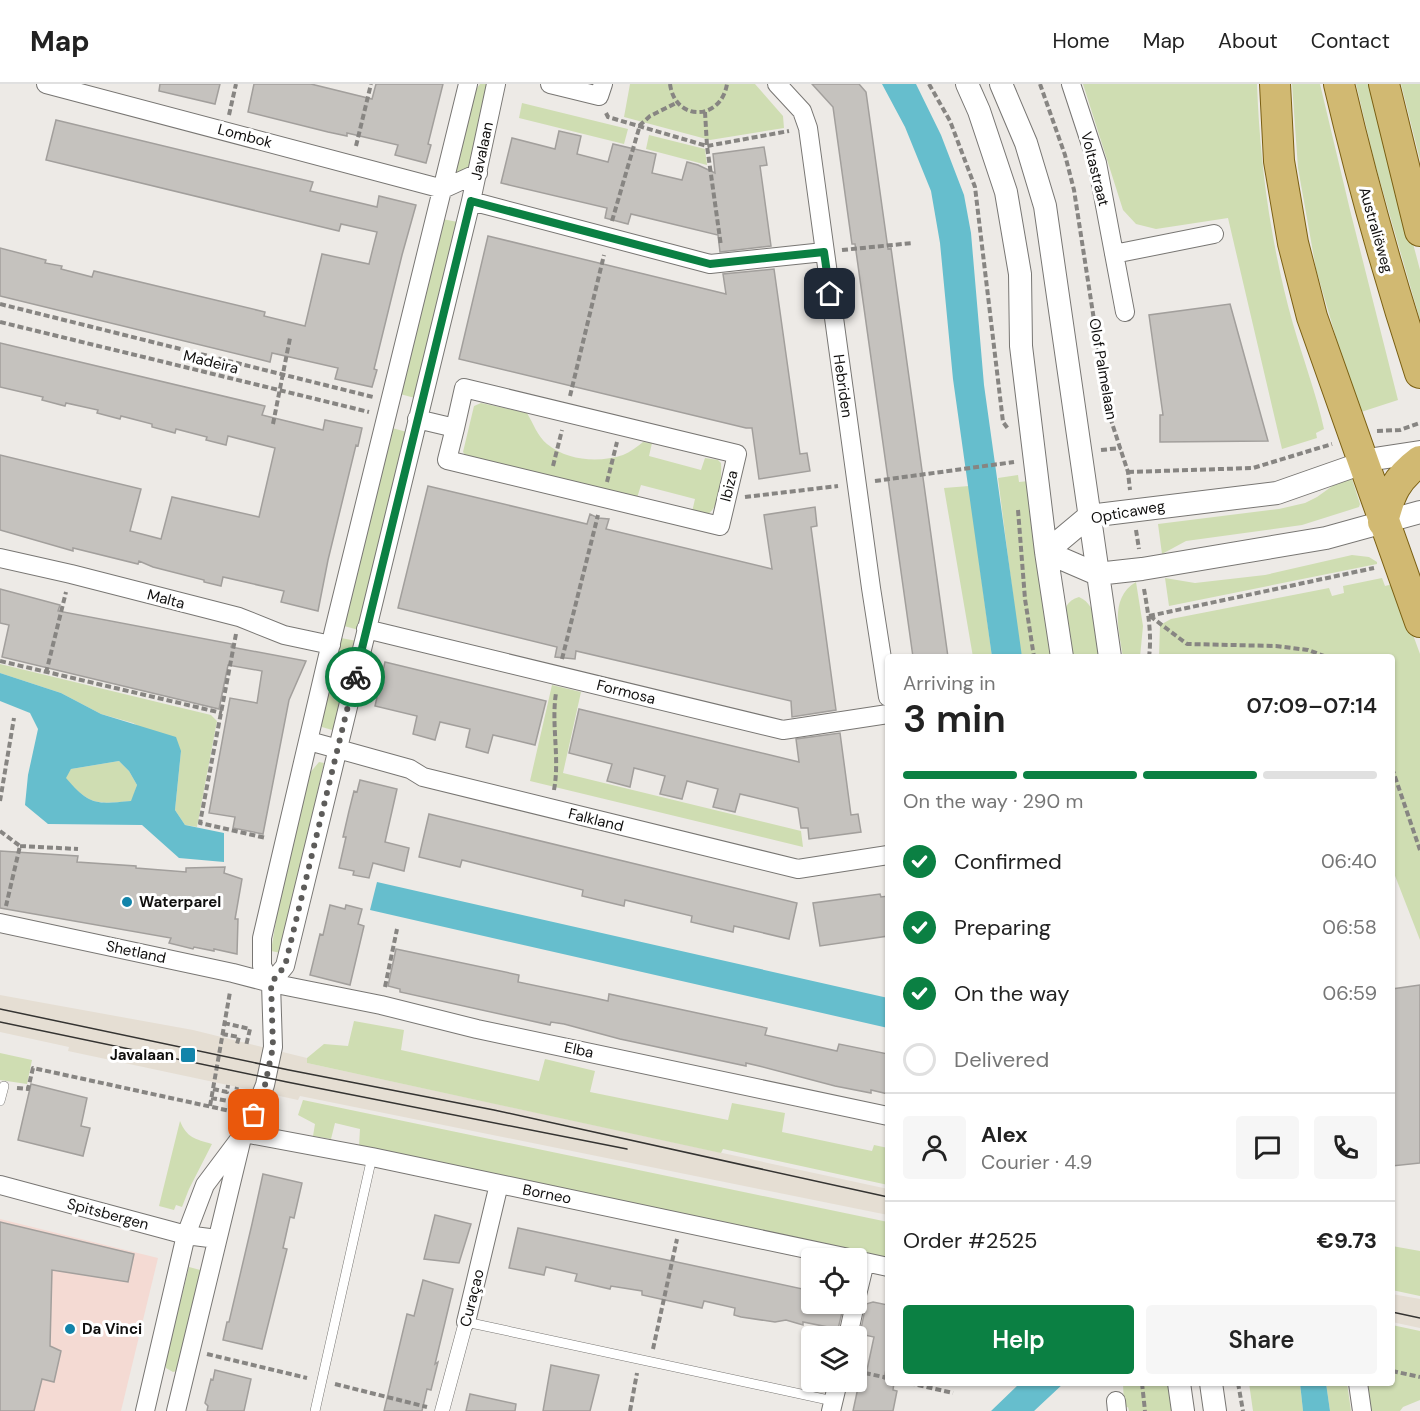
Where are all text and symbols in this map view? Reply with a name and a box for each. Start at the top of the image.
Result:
text: Map [30,23,90,60]
text: Home [1052,27,1110,55]
text: Map [1143,27,1185,55]
text: About [1218,27,1278,55]
text: Contact [1311,27,1390,55]
street label: Lombok [216,119,275,153]
street label: Javalaan [466,120,498,182]
street label: Voltastraat [1076,130,1114,208]
street label: Australiëweg [1354,185,1398,275]
pin [804,268,855,319]
icon: home [813,277,846,310]
street label: Olof Palmelaan [1084,317,1122,421]
street label: Madeira [181,346,241,378]
street label: Hebriden [829,353,857,419]
street label: Ibiza [715,468,743,504]
street label: Opticaweg [1089,496,1167,528]
street label: Malta [145,584,187,614]
courier [325,647,385,707]
icon: bike [339,661,372,694]
text: Arriving in [903,670,995,696]
street label: Formosa [594,675,658,709]
text: 07:09–07:14 [1246,691,1377,720]
text: 3 min [903,693,1006,744]
text: On the way · 290 m [903,788,1083,814]
street label: Falkland [566,804,626,836]
icon: check [903,845,936,878]
text: Confirmed [954,847,1062,876]
text: 06:40 [1321,848,1377,874]
place label: Waterparel [139,892,221,912]
marker: Waterparel [120,895,134,909]
icon: check [903,911,936,944]
text: Preparing [954,913,1051,942]
text: 06:58 [1322,914,1377,940]
street label: Shetland [104,936,168,968]
icon: check [903,977,936,1010]
text: On the way [954,979,1069,1008]
text: 06:59 [1323,980,1377,1006]
street label: Elba [563,1037,595,1063]
place label: Javalaan [110,1045,174,1065]
text: Delivered [954,1045,1049,1074]
marker: Javalaan [179,1046,197,1064]
pin [228,1089,279,1140]
icon: bag [237,1098,270,1131]
button: person [903,1116,966,1179]
button: chat [1236,1116,1299,1179]
button: phone [1314,1116,1377,1179]
text: Alex [981,1120,1028,1149]
text: Courier · 4.9 [981,1149,1092,1175]
street label: Borneo [521,1179,573,1209]
street label: Spitsbergen [65,1194,151,1234]
text: Order #2525 [903,1226,1038,1255]
text: €9.73 [1317,1226,1377,1255]
map controls [801,1248,867,1392]
button: locate [801,1248,867,1314]
street label: Curaçao [455,1267,489,1329]
button: Help [903,1305,1134,1374]
button: Share [1146,1305,1377,1374]
place label: Da Vinci [82,1319,142,1339]
marker: Da Vinci [63,1322,77,1336]
button: layers [801,1326,867,1392]

